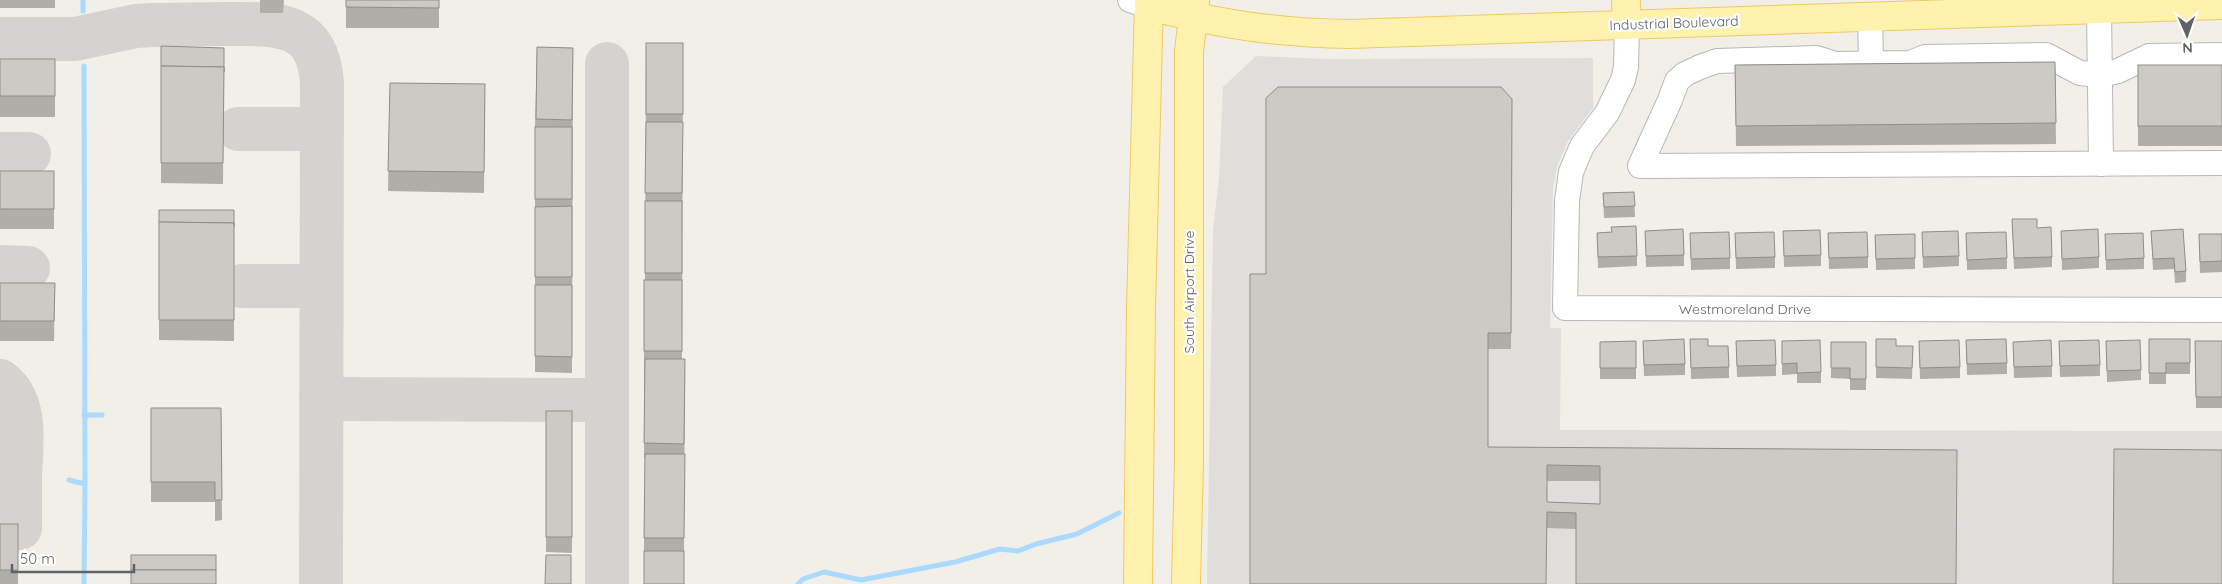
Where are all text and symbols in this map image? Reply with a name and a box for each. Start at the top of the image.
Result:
north arrow [2162,10,2212,60]
street label: Industrial Boulevard [1609,12,1739,34]
text: N [2182,39,2193,57]
street label: South Airport Drive [1180,230,1198,353]
street label: Westmoreland Drive [1679,300,1811,318]
scale bar [12,542,135,574]
text: 50 m [20,549,55,568]

